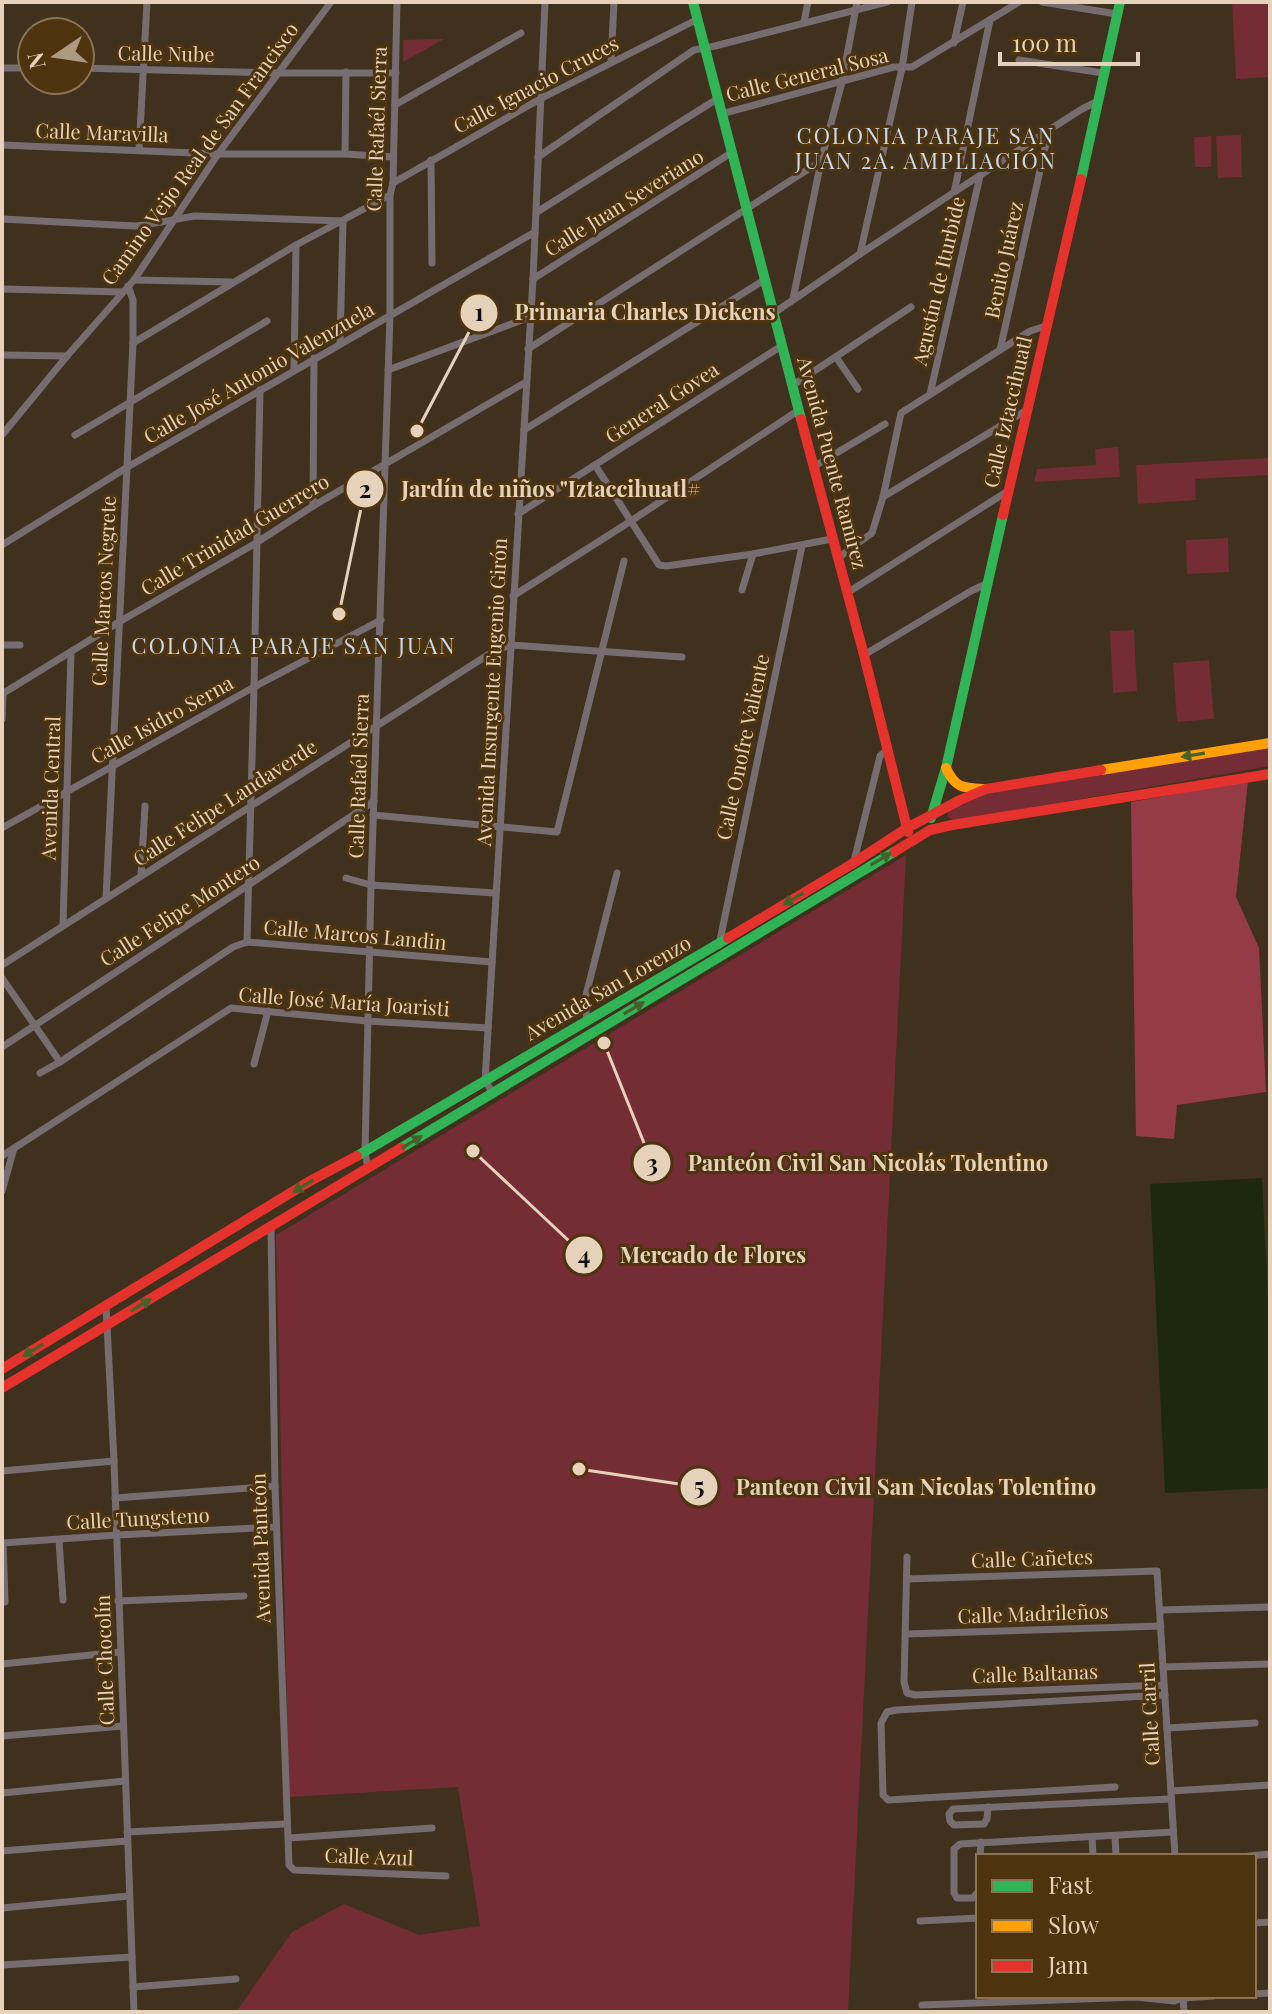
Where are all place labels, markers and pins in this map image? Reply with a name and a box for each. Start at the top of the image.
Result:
callout: Primaria Charles Dickens [459,290,792,336]
callout: Jardín de niños "Iztaccihuatl# [345,466,717,512]
callout: Panteón Civil San Nicolás Tolentino [632,1140,1065,1186]
callout: Mercado de Flores [564,1232,823,1278]
callout: Panteon Civil San Nicolas Tolentino [679,1464,1112,1510]

